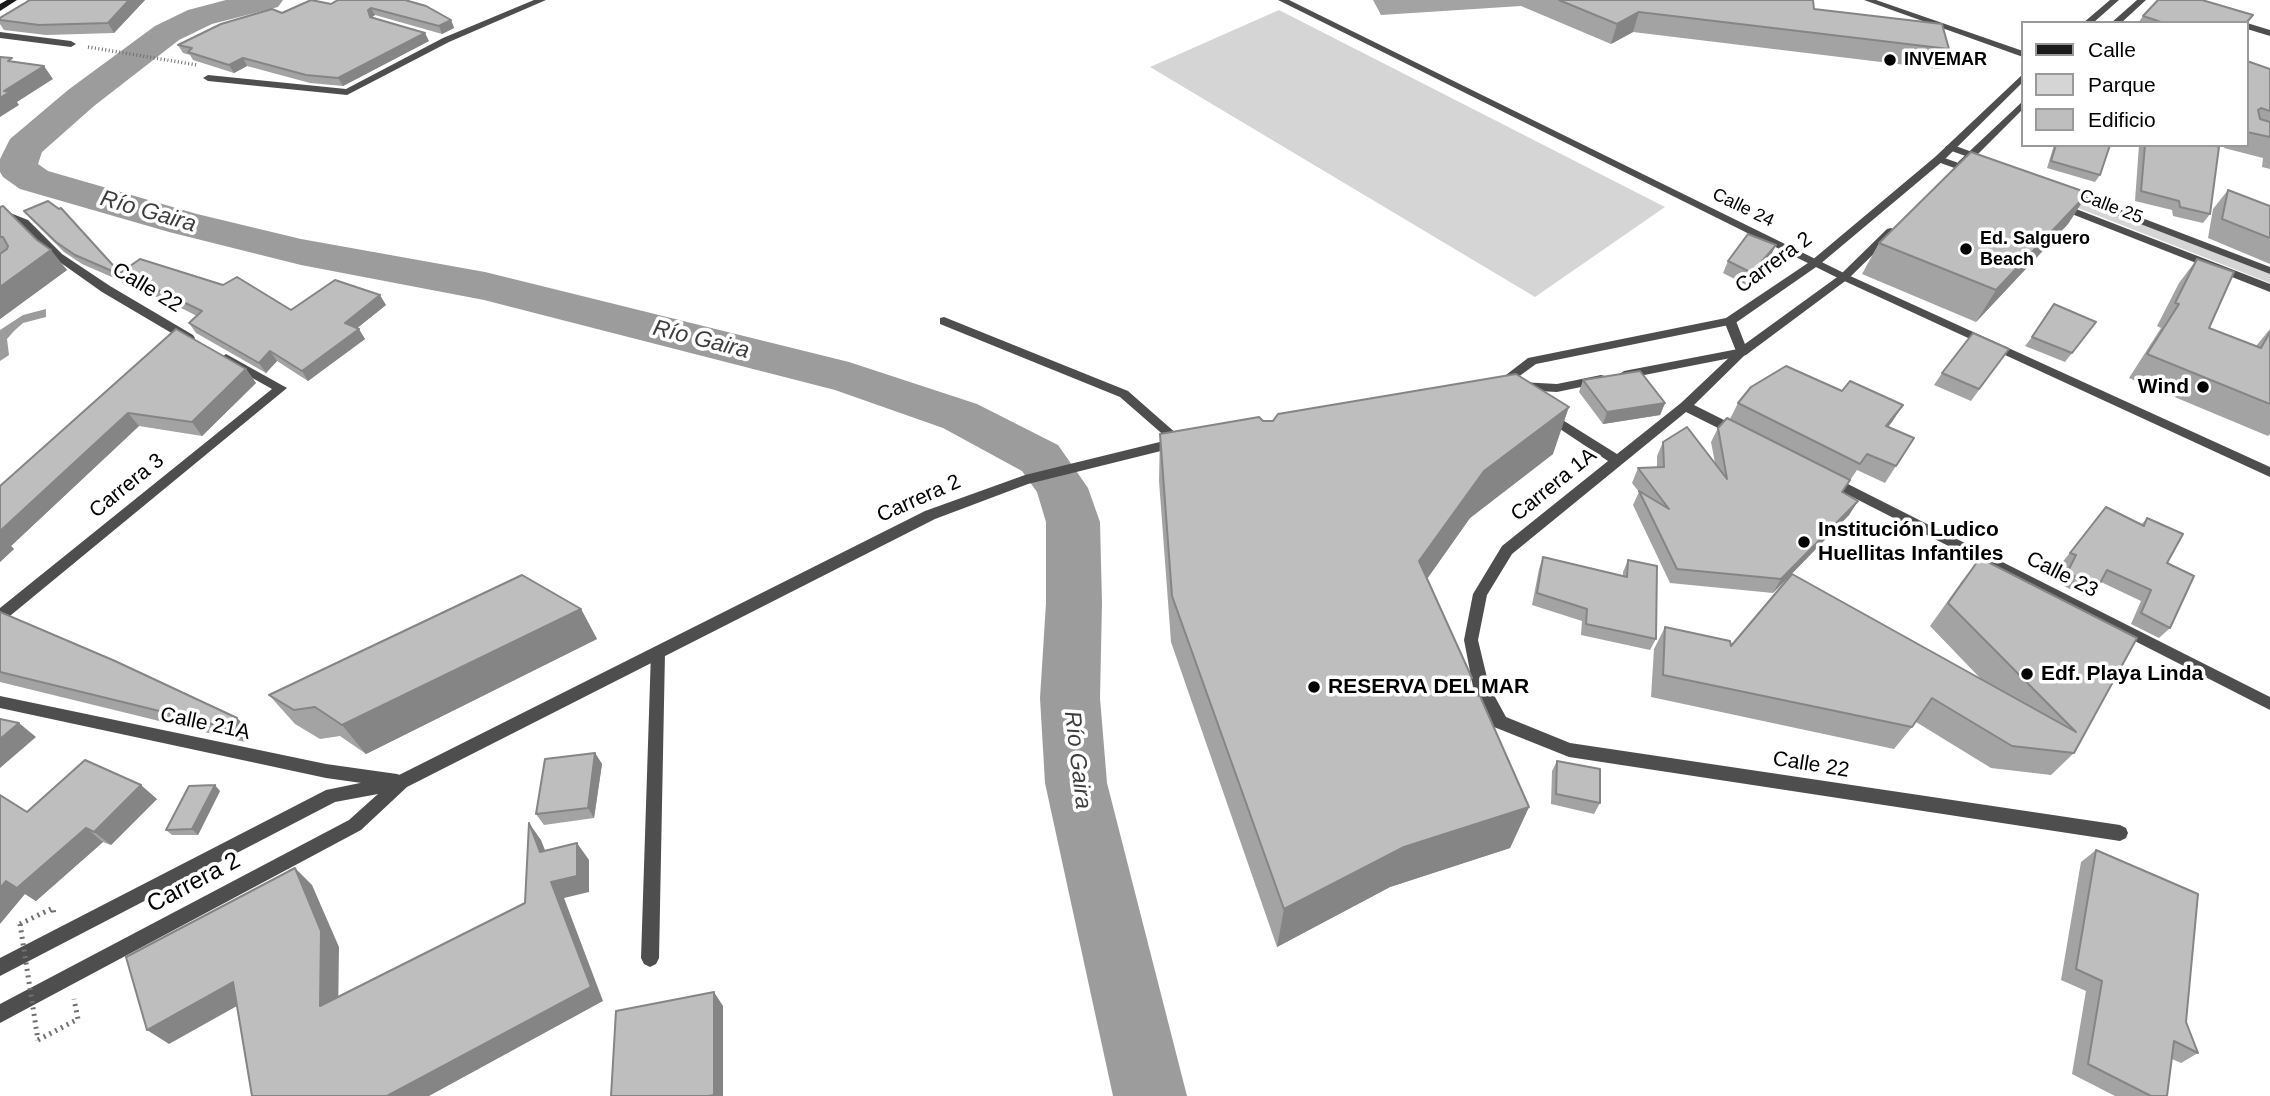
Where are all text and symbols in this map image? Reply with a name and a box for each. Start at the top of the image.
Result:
legend [2022,21,2249,147]
text: Calle [2088,38,2136,61]
place label: INVEMAR [1904,49,1987,71]
marker: INVEMAR [1882,52,1898,68]
text: Parque [2088,73,2156,96]
text: Edificio [2088,108,2156,131]
street label: Calle 24 [1709,184,1777,232]
water label: Río Gaira [97,185,199,239]
street label: Calle 25 [2076,185,2146,229]
street label: Carrera 2 [1731,227,1817,299]
place label: Ed. Salguero Beach [1980,228,2090,270]
marker: Ed. Salguero Beach [1958,241,1974,257]
street label: Calle 22 [107,257,187,319]
water label: Río Gaira [650,315,752,365]
place label: Wind [2138,374,2189,400]
marker: Wind [2195,379,2211,395]
street label: Carrera 1A [1506,443,1602,527]
street label: Carrera 3 [85,448,169,524]
street label: Carrera 2 [873,469,965,529]
place label: Institución Ludico Huellitas Infantiles [1818,517,2004,567]
marker: Institución Ludico Huellitas Infantiles [1796,534,1812,550]
street label: Calle 23 [2022,546,2102,604]
place label: Edf. Playa Linda [2041,661,2203,687]
marker: Edf. Playa Linda [2019,666,2035,682]
place label: RESERVA DEL MAR [1328,674,1529,700]
marker: RESERVA DEL MAR [1306,679,1322,695]
street label: Calle 21A [158,702,252,746]
water label: Río Gaira [1057,709,1097,811]
street label: Calle 22 [1771,747,1851,783]
street label: Carrera 2 [142,846,246,920]

